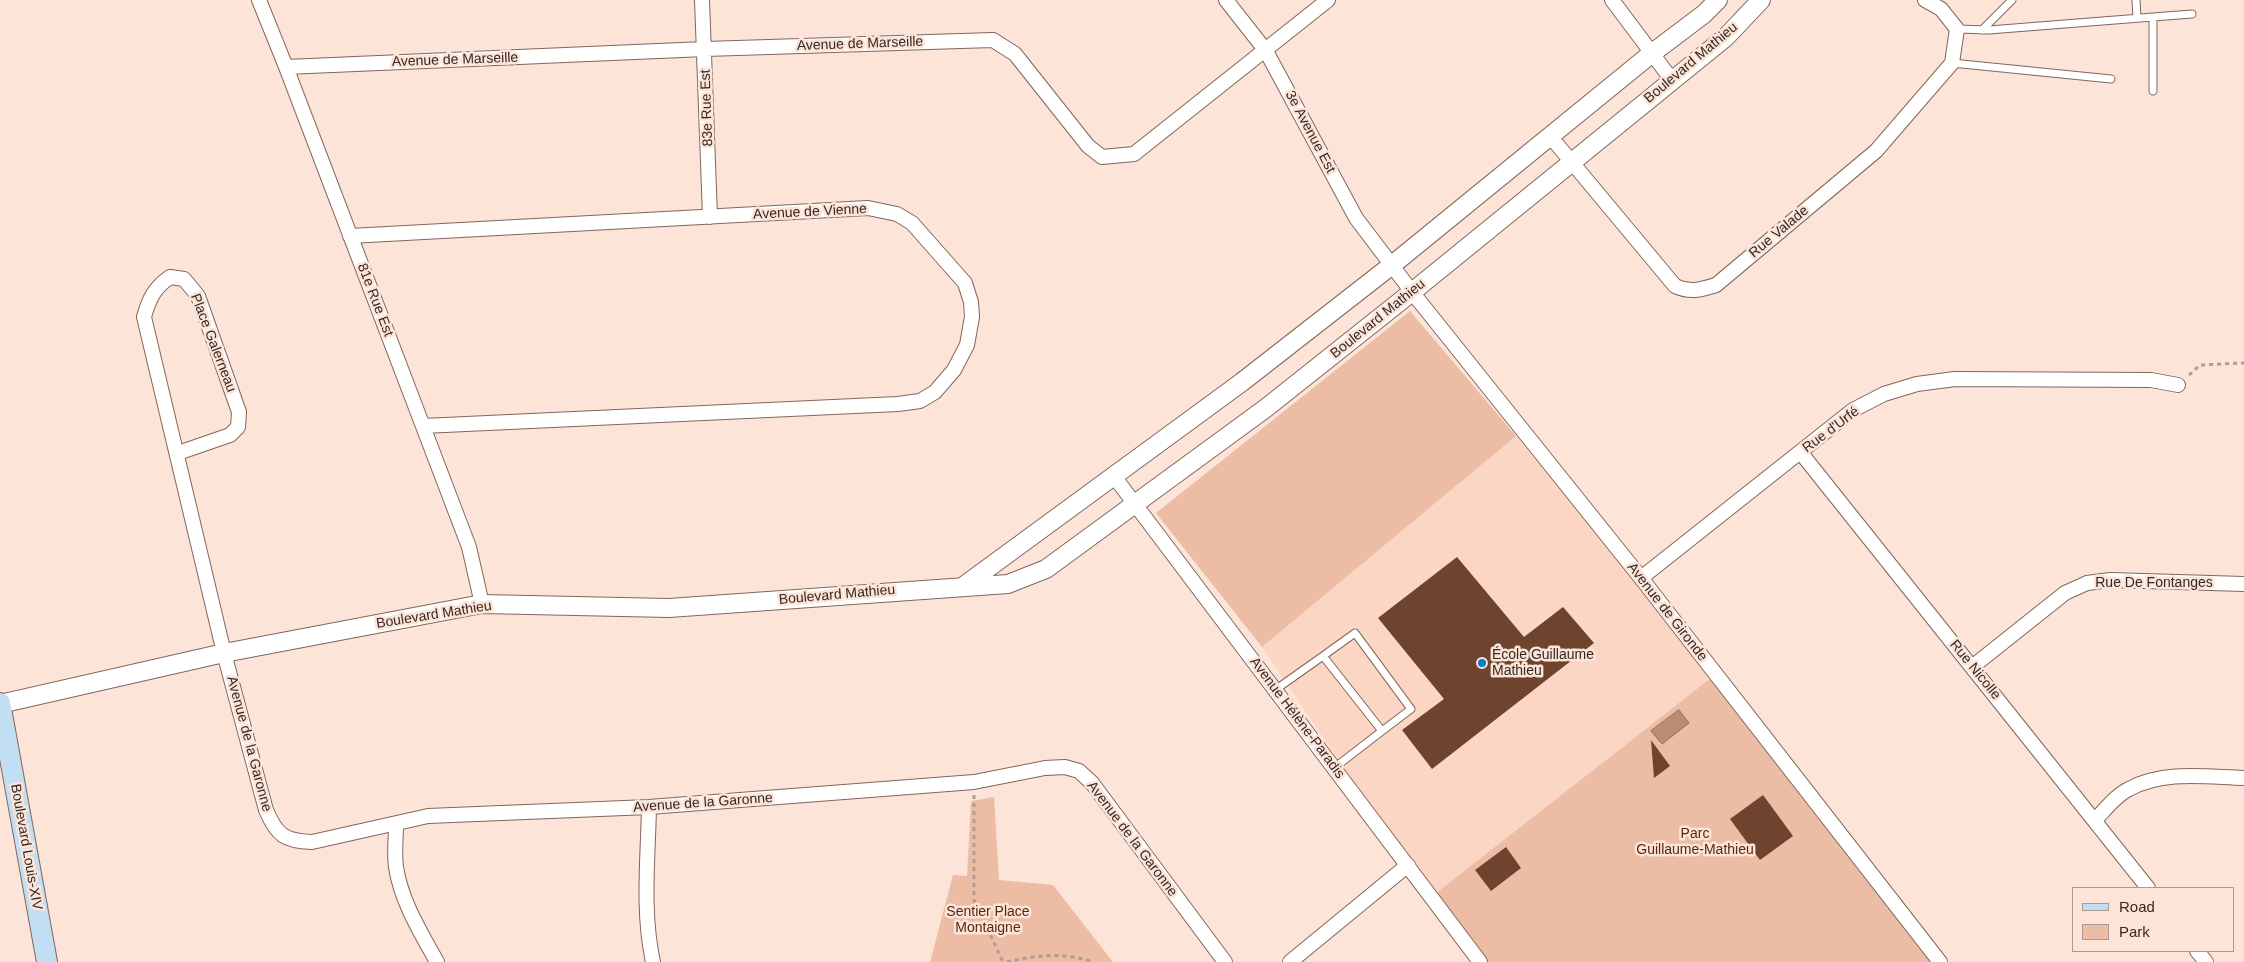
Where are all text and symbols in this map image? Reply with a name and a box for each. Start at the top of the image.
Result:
street label: Boulevard Mathieu [1641,19,1741,107]
street label: Avenue de Marseille [796,33,924,55]
street label: Avenue de Marseille [391,49,519,71]
street label: 83e Rue Est [697,69,717,147]
street label: 3e Avenue Est [1281,88,1339,176]
street label: Avenue de Vienne [753,201,867,223]
street label: Rue Valade [1746,202,1812,262]
street label: 81e Rue Est [353,261,397,339]
street label: Boulevard Mathieu [1327,276,1429,362]
street label: Place Galerneau [186,291,240,395]
street label: Rue d'Urfé [1799,403,1863,457]
street label: Avenue de Gironde [1623,559,1711,665]
street label: Rue De Fontanges [2095,575,2213,591]
street label: Boulevard Mathieu [778,582,896,608]
street label: Boulevard Mathieu [375,598,493,632]
street label: Rue Nicolle [1946,637,2004,703]
place label: École Guillaume Mathieu [1492,647,1594,680]
street label: Avenue Hélène-Paradis [1246,654,1348,782]
marker: École Guillaume Mathieu [1476,657,1488,669]
street label: Avenue de la Garonne [223,674,275,814]
street label: Avenue de la Garonne [1083,778,1181,900]
street label: Boulevard Louis-XIV [7,783,45,911]
street label: Avenue de la Garonne [633,790,773,816]
park label: Parc Guillaume-Mathieu [1636,826,1754,859]
legend [2072,887,2234,952]
text: Road [2119,898,2155,915]
park label: Sentier Place Montaigne [946,904,1030,936]
text: Park [2119,923,2150,940]

